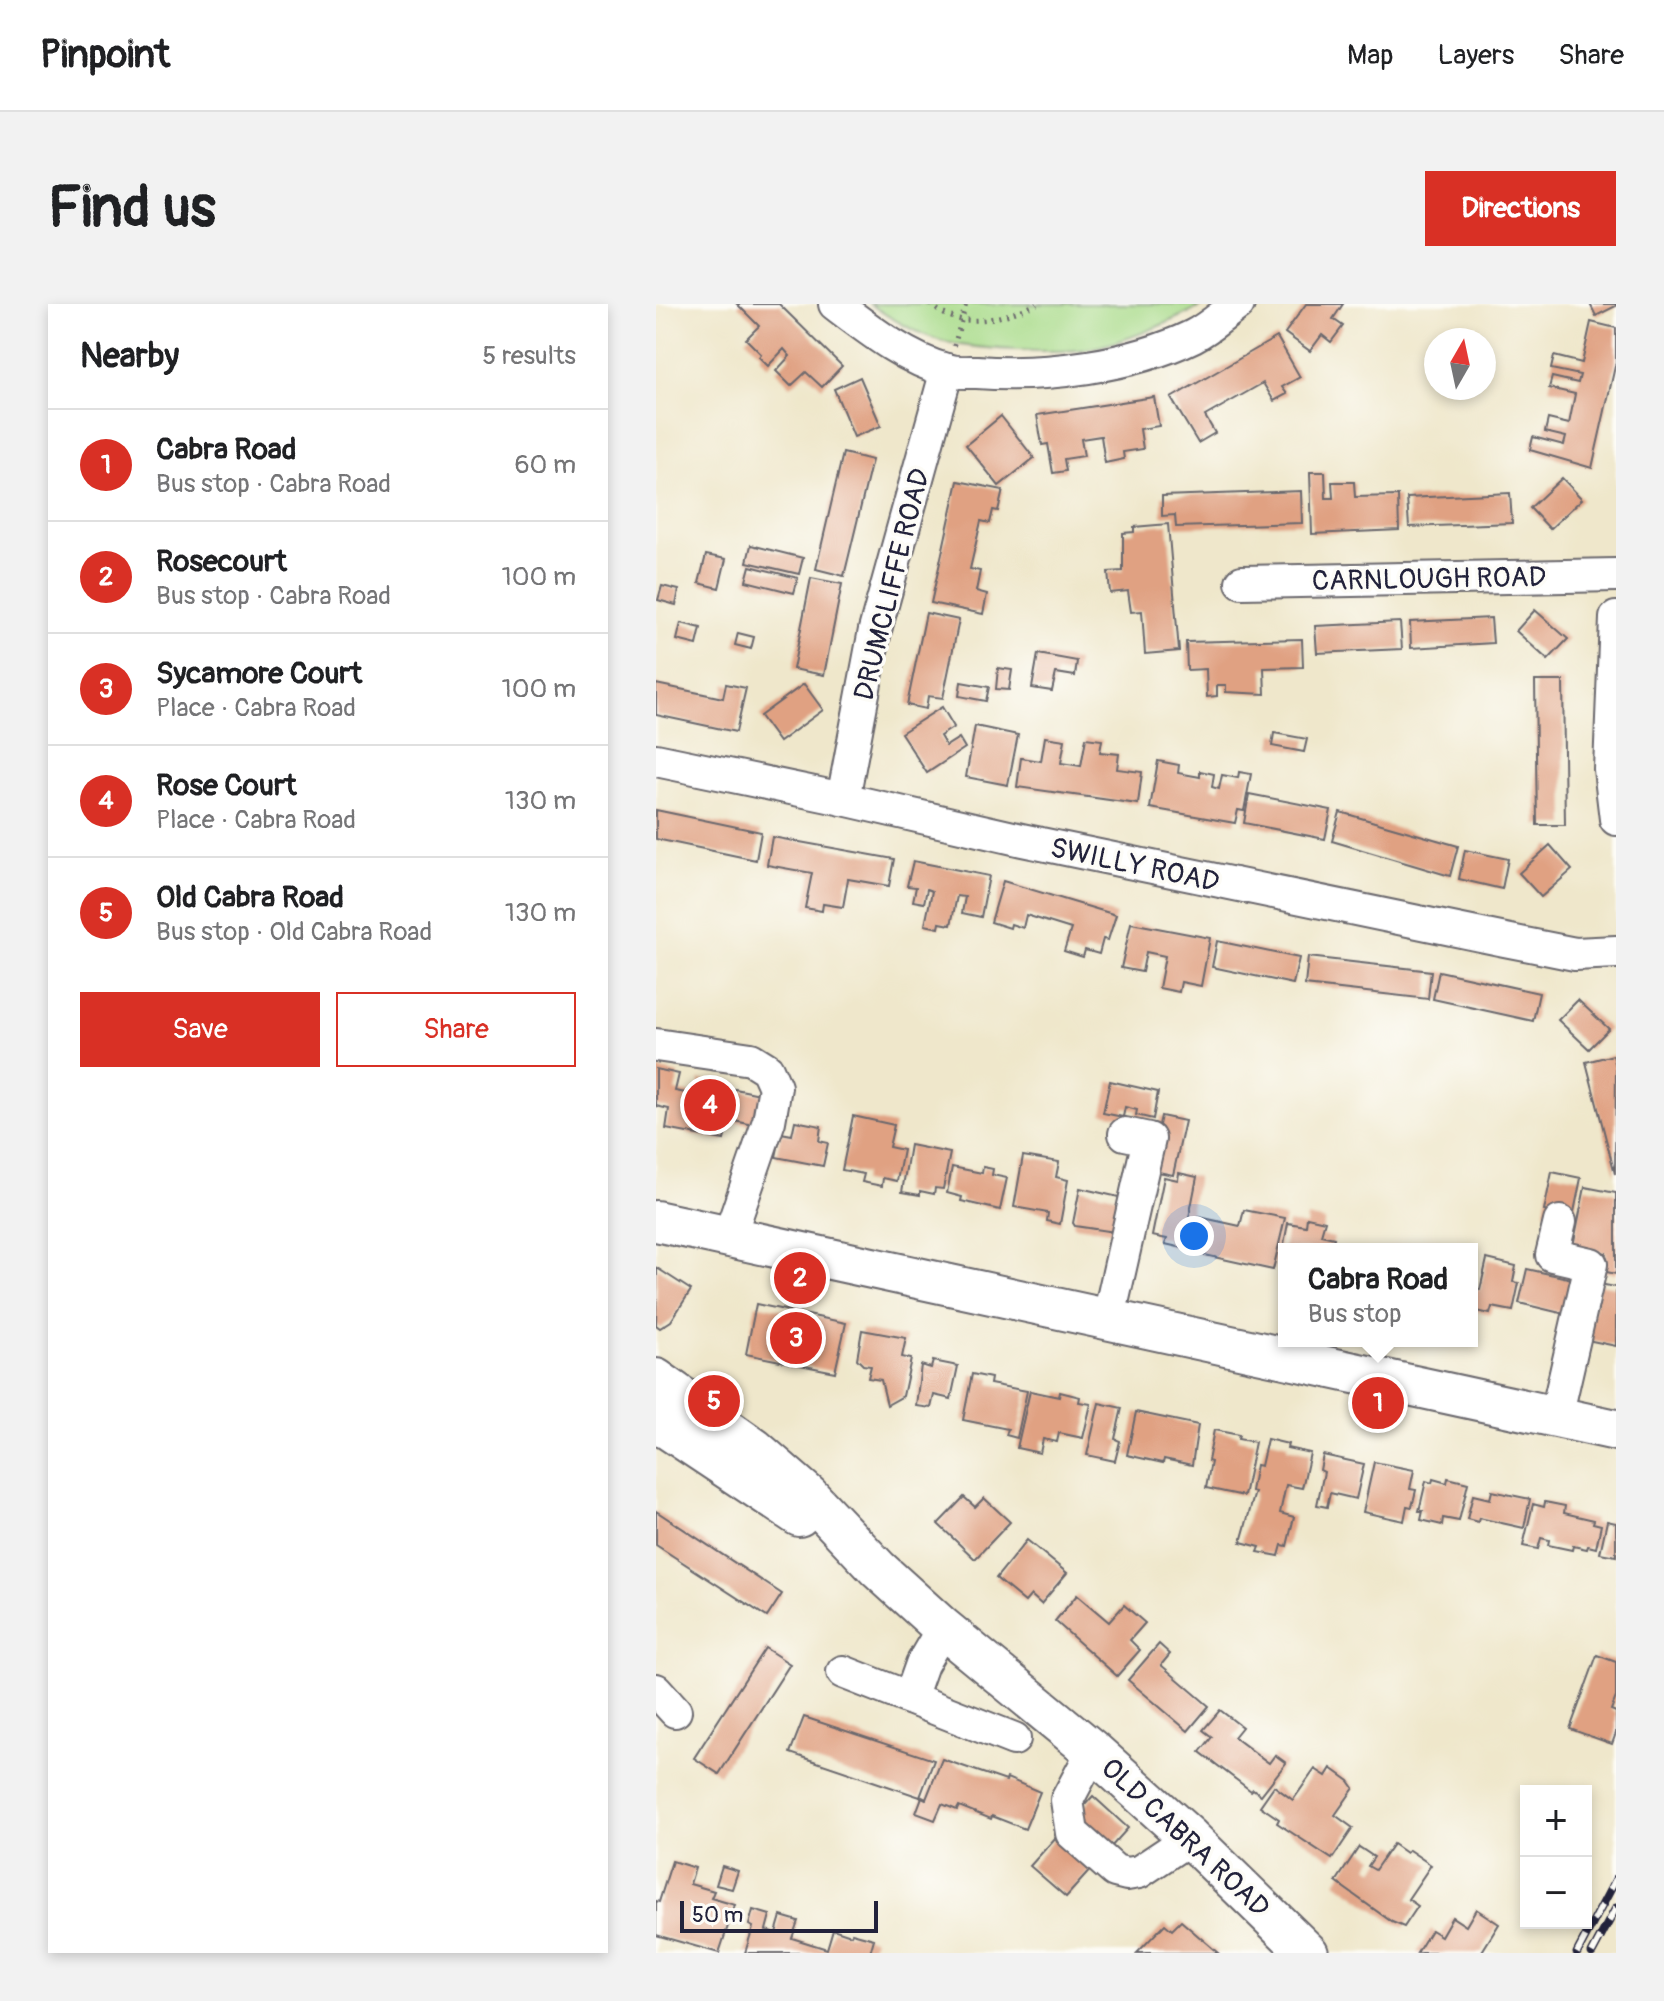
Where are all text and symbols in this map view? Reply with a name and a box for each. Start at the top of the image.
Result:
text: Pinpoint [40,31,170,79]
text: Map [1347,38,1393,73]
text: Layers [1437,38,1514,73]
text: Share [1558,38,1624,73]
button: Directions [1425,171,1616,246]
text: Find us [48,174,216,243]
north arrow [1424,328,1496,400]
text: Nearby [80,335,179,378]
text: 5 results [482,340,576,372]
text: Cabra Road [156,431,297,468]
text: 1 [101,449,111,481]
text: 60 m [514,449,576,481]
street label: DRUMCLIFFE ROAD [847,465,938,704]
text: Bus stop · Cabra Road [156,468,391,500]
text: Rosecourt [156,543,287,580]
street label: CARNLOUGH ROAD [1312,560,1546,599]
text: 2 [99,561,113,593]
text: 100 m [502,561,576,593]
text: Bus stop · Cabra Road [156,580,391,612]
text: Sycamore Court [156,655,362,692]
text: 3 [99,673,113,705]
text: 100 m [502,673,576,705]
text: Place · Cabra Road [156,692,356,724]
text: Rose Court [156,767,297,804]
text: 4 [98,785,114,817]
text: 130 m [505,785,576,817]
text: Place · Cabra Road [156,804,356,836]
street label: SWILLY ROAD [1047,830,1222,900]
text: Old Cabra Road [156,879,344,916]
text: 5 [99,897,113,929]
text: 130 m [505,897,576,929]
text: Bus stop · Old Cabra Road [156,916,432,948]
button: Save [80,992,320,1067]
button: Share [336,992,576,1067]
pin: 4 [684,1075,736,1135]
your location [1174,1216,1214,1256]
popup [1278,1243,1478,1347]
pin: 2 [774,1248,826,1308]
text: Cabra Road [1308,1261,1448,1298]
text: Bus stop [1308,1298,1401,1330]
pin: 3 [770,1308,822,1368]
pin: 5 [688,1371,740,1431]
pin: 1 [1352,1373,1404,1433]
street label: OLD CABRA ROAD [1093,1751,1277,1925]
map controls [1520,1785,1592,1929]
button: + [1520,1785,1592,1857]
button: − [1520,1857,1592,1929]
scale bar [680,1897,878,1933]
text: 50 m [692,1901,743,1929]

